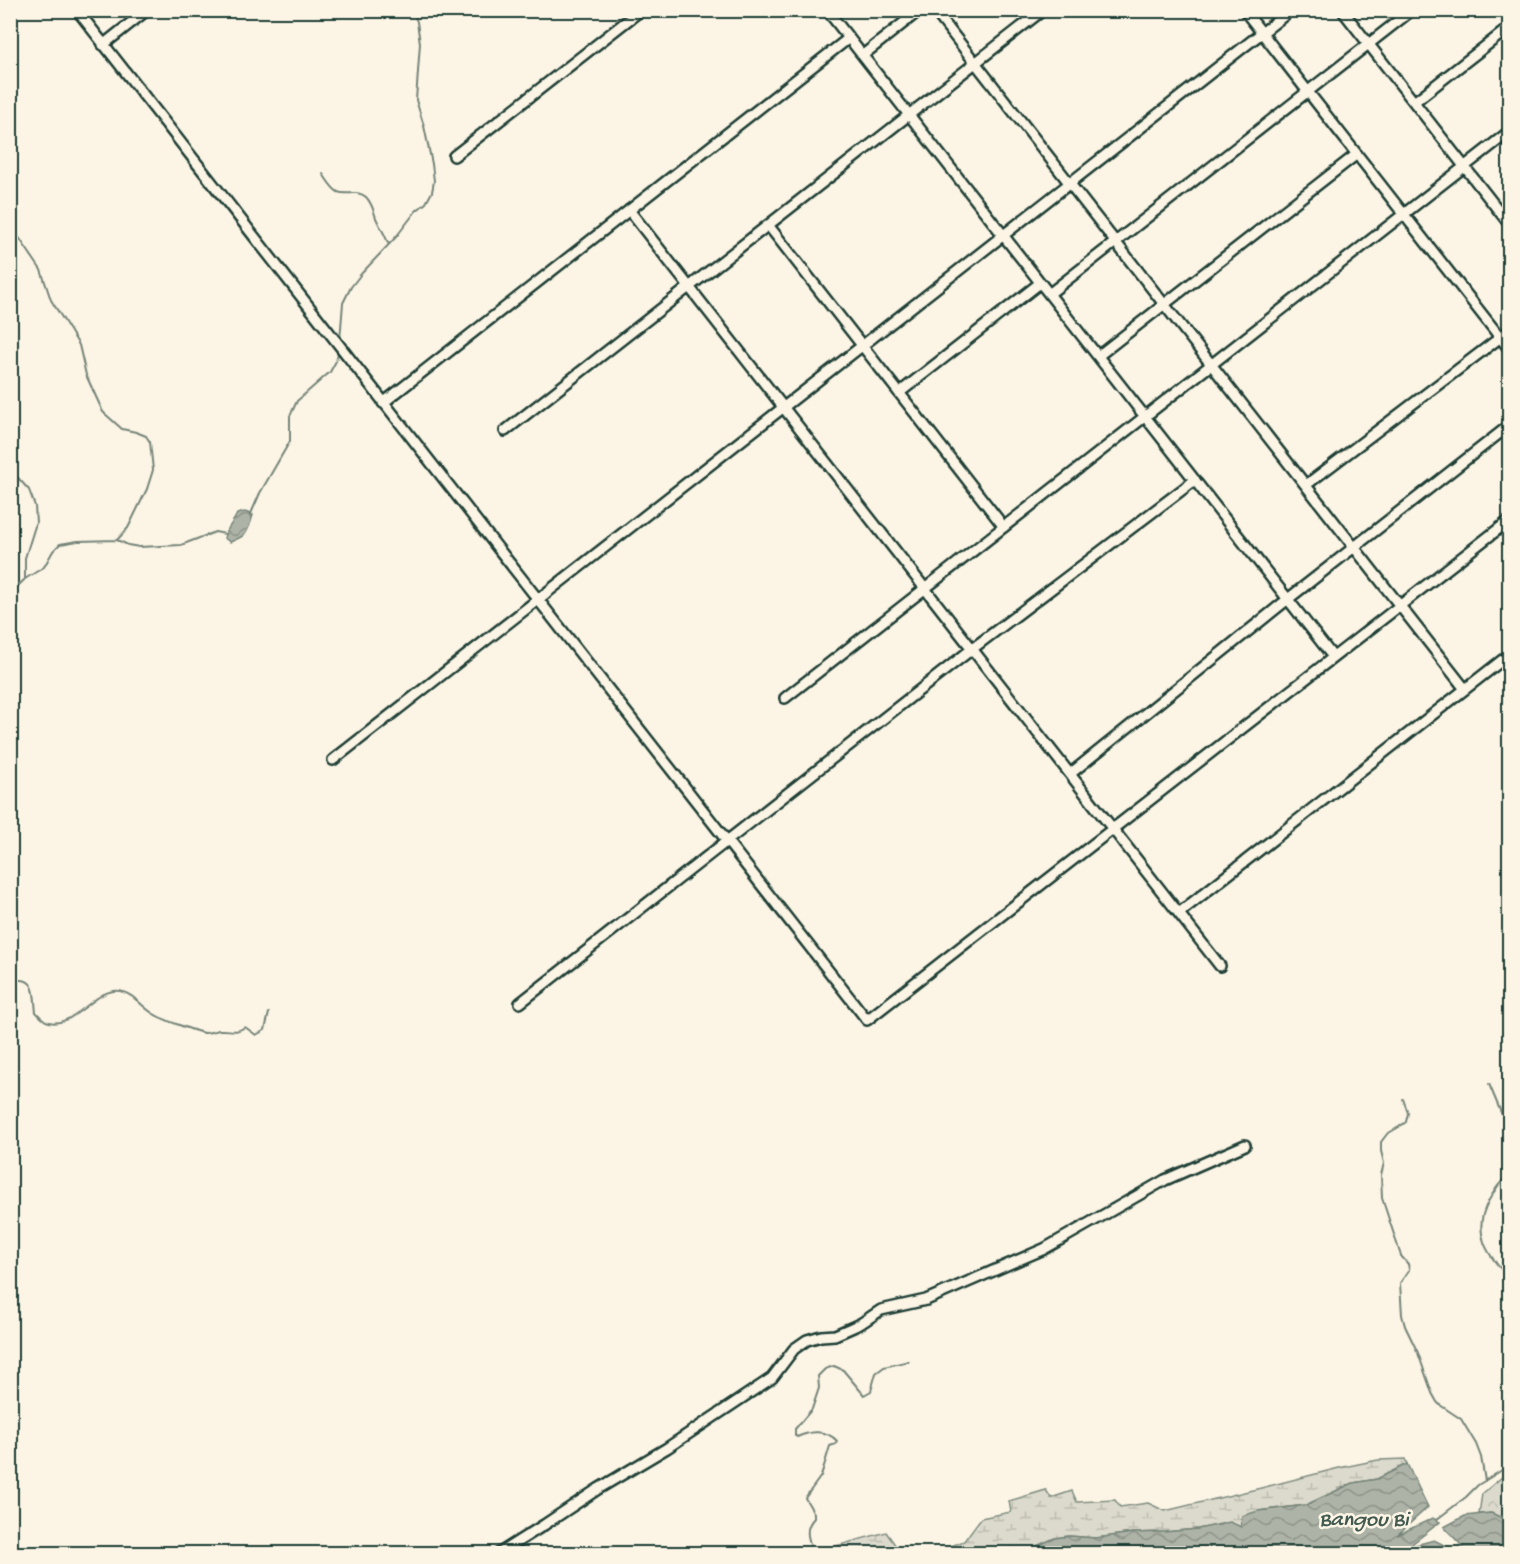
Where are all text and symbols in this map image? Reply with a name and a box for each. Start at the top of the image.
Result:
water label: Bangou Bi [1319,1508,1411,1534]

